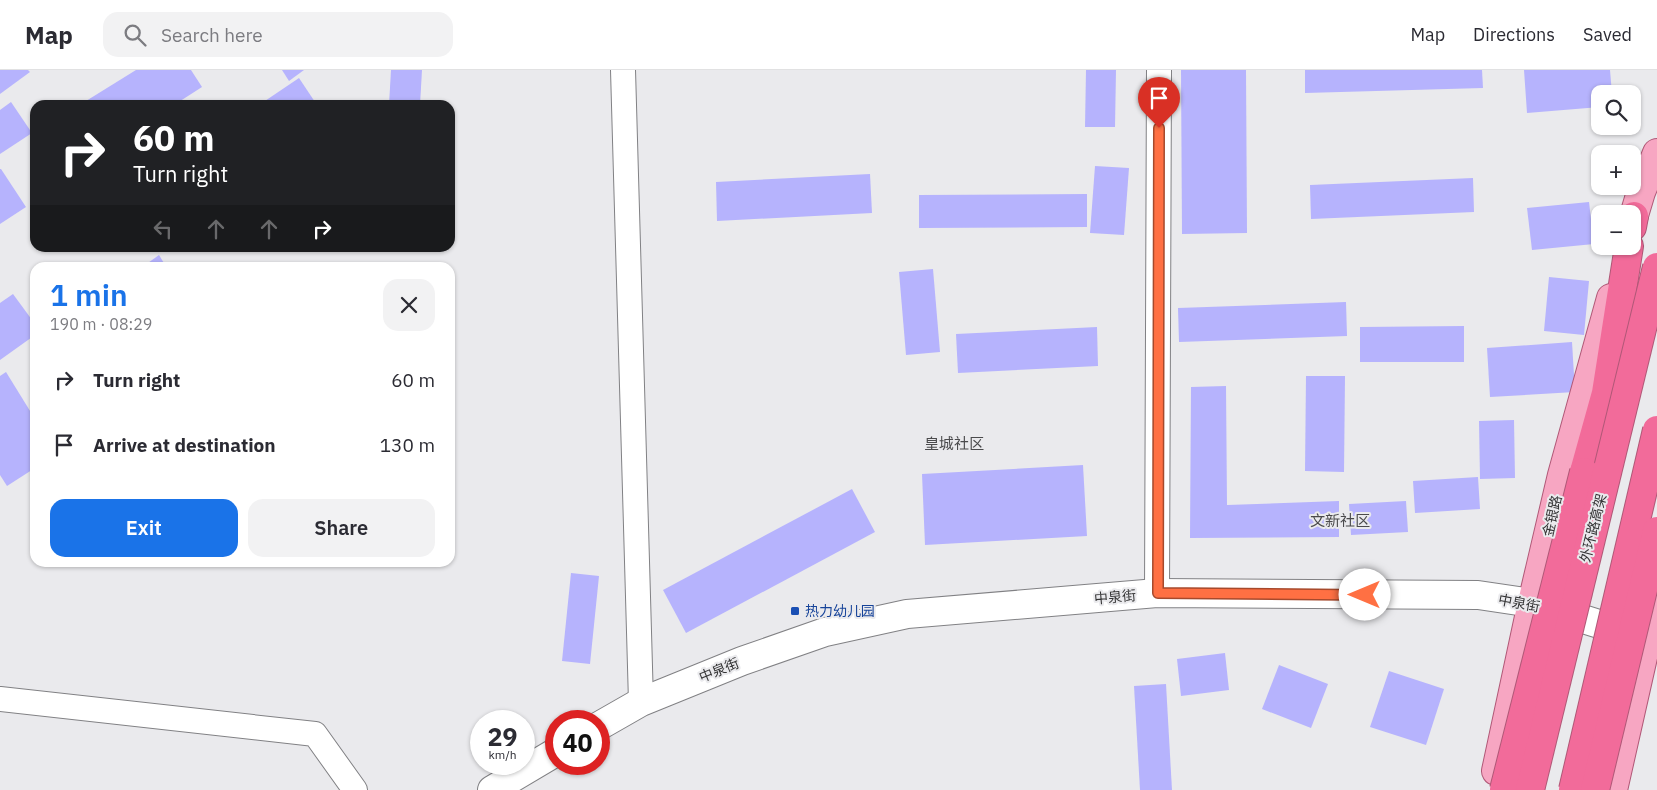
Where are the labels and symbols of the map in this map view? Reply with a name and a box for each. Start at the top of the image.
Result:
pin [1138,77,1180,128]
district label: 皇城社区 [924,434,984,453]
street label: 外环路高架 [1576,492,1610,564]
street label: 金银路 [1539,494,1565,538]
district label: 文新社区 [1310,511,1370,530]
position arrow [1338,568,1390,620]
street label: 中泉街 [1093,586,1137,608]
street label: 中泉街 [1497,590,1541,616]
place label: 热力幼儿园 [805,602,875,620]
marker: 热力幼儿园 [789,605,801,617]
street label: 中泉街 [696,654,742,686]
speed limit sign: 40 [545,710,610,775]

